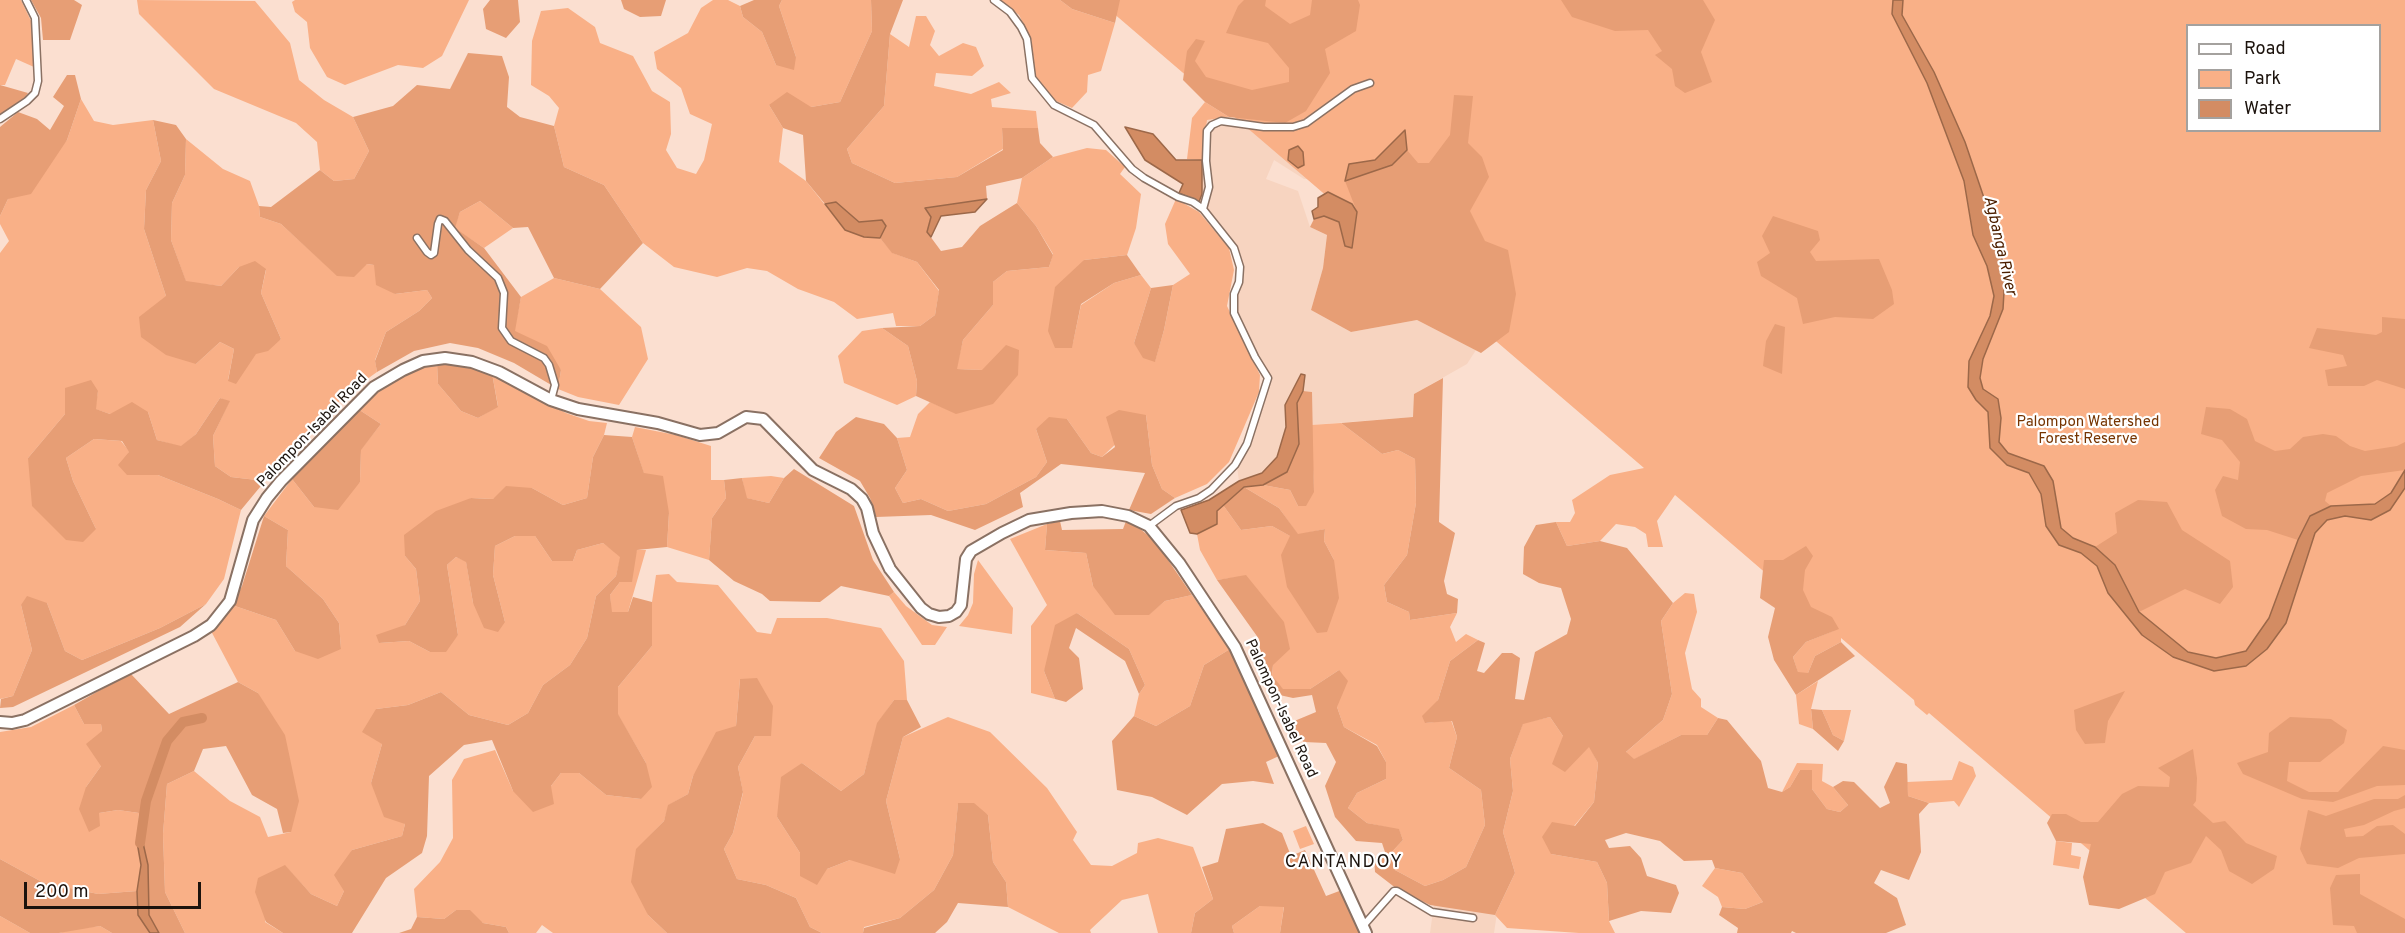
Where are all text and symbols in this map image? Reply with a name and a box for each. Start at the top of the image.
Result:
legend [2186,24,2381,132]
text: Road [2244,38,2286,61]
text: Park [2244,68,2281,91]
text: Water [2244,98,2291,121]
water label: Agbanga River [1978,194,2020,298]
street label: Palompon-Isabel Road [254,370,372,492]
park label: Palompon Watershed Forest Reserve [2017,414,2159,449]
street label: Palompon-Isabel Road [1240,637,1320,781]
district label: CANTANDOY [1285,852,1403,874]
scale bar [27,870,204,908]
text: 200 m [35,881,88,904]

